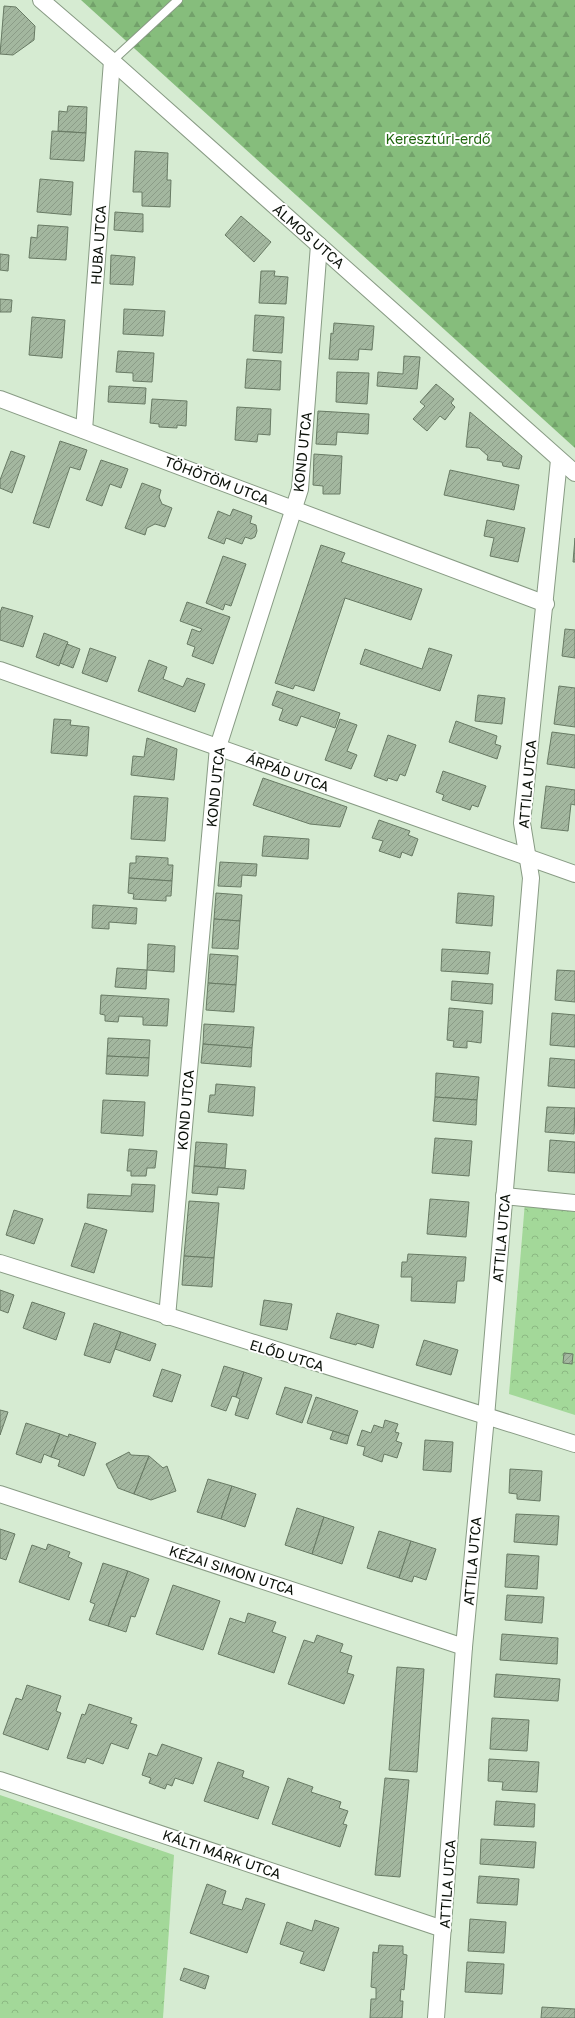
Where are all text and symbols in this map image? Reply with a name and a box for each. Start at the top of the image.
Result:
park label: Keresztúri-erdő [386,130,491,147]
street label: ÁLMOS UTCA [270,200,349,272]
street label: HUBA UTCA [87,204,109,286]
street label: KOND UTCA [289,410,315,493]
street label: TÖHÖTÖM UTCA [162,452,272,508]
street label: ATTILA UTCA [515,738,539,829]
street label: KOND UTCA [202,745,228,828]
street label: ÁRPÁD UTCA [244,749,332,795]
street label: KOND UTCA [173,1068,197,1151]
street label: ATTILA UTCA [489,1192,513,1283]
street label: ELŐD UTCA [248,1336,327,1375]
street label: ATTILA UTCA [460,1515,484,1606]
street label: KÉZAI SIMON UTCA [167,1542,298,1599]
street label: KÁLTI MÁRK UTCA [161,1826,284,1882]
street label: ATTILA UTCA [435,1838,459,1929]

